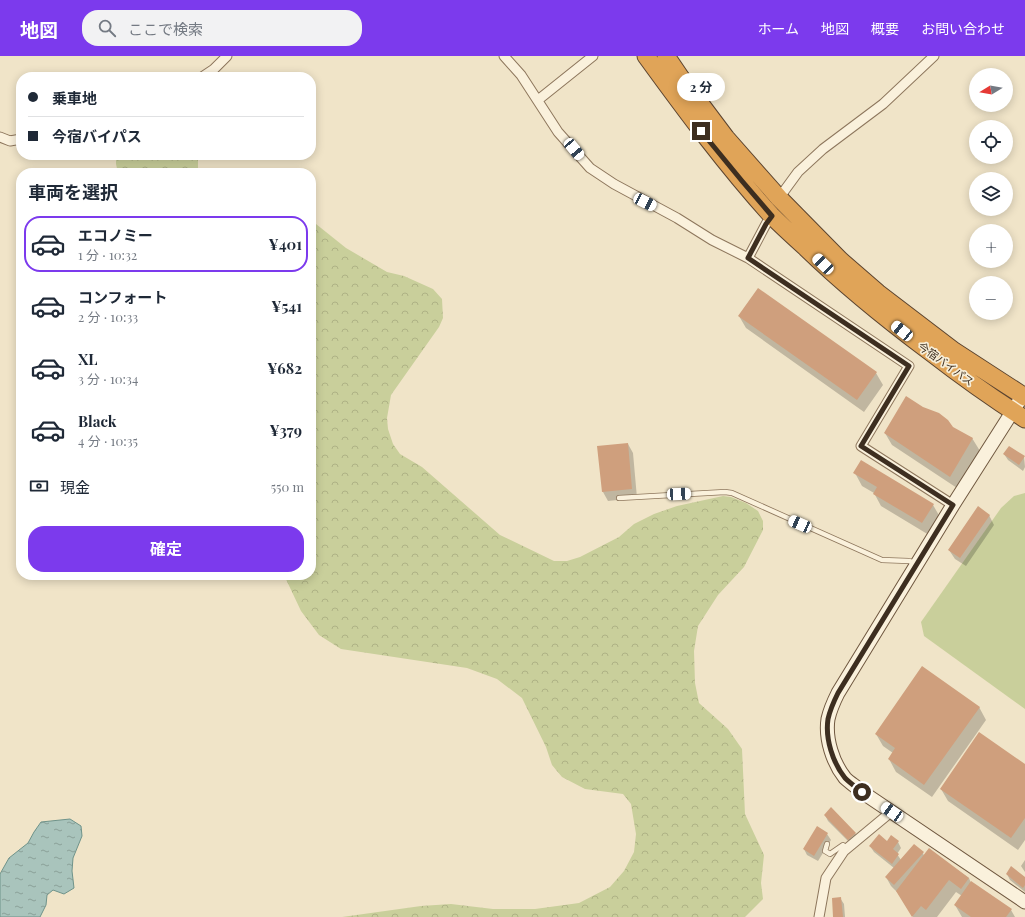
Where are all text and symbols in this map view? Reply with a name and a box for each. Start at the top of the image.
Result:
search box [82,10,362,46]
text: 地図 [20,16,58,42]
icon: search [96,17,118,39]
text: ここで検索 [128,19,203,39]
text: ホーム [757,19,799,38]
text: 地図 [821,19,849,38]
text: 概要 [871,19,899,38]
text: お問い合わせ [921,19,1005,38]
north arrow [969,68,1013,112]
map controls [969,68,1013,320]
callout: 2 分 [677,73,725,101]
text: 2 分 [690,78,712,95]
text: 乗車地 [52,88,97,108]
button: locate [969,120,1013,164]
route end [692,122,710,140]
text: 今宿バイパス [52,126,142,146]
car [562,136,586,162]
button: layers [969,172,1013,216]
text: 車両を選択 [28,180,118,204]
car [632,191,658,213]
button: + [969,224,1013,268]
text: エコノミー [78,225,153,245]
icon: car [30,226,66,262]
text: ¥401 [268,234,302,254]
text: 1 分 · 10:32 [78,246,137,263]
car [810,251,836,277]
button: − [969,276,1013,320]
text: コンフォート [78,287,168,307]
icon: car [30,288,66,324]
text: ¥541 [271,296,302,316]
text: 2 分 · 10:33 [78,308,138,325]
car [889,319,915,343]
street label: 今宿バイパス [915,338,977,389]
text: XL [78,349,98,369]
icon: car [30,350,66,386]
text: ¥682 [267,358,302,378]
text: 3 分 · 10:34 [78,370,138,387]
text: Black [78,411,117,431]
icon: car [30,412,66,448]
text: ¥379 [269,420,302,440]
text: 4 分 · 10:35 [78,432,138,449]
icon: cash [28,475,50,497]
text: 現金 [60,477,90,497]
text: 550 m [271,478,304,495]
car [667,487,691,501]
car [787,514,813,534]
button: 確定 [28,526,304,572]
route start [853,783,871,801]
car [879,800,905,824]

